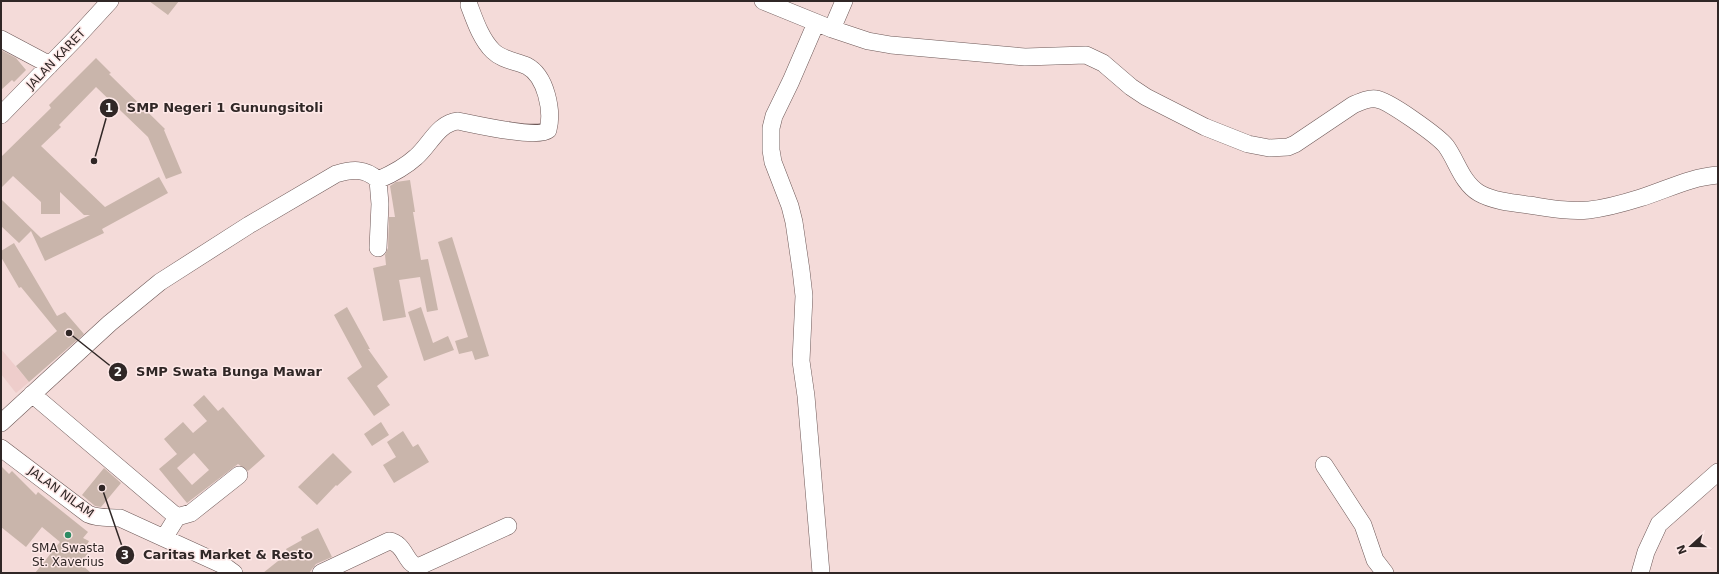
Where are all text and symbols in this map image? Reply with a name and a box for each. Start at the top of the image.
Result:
street label: JALAN KARET [23,25,89,93]
callout: SMP Negeri 1 Gunungsitoli [99,95,331,120]
text: SMP Negeri 1 Gunungsitoli [127,100,323,115]
text: 1 [105,101,113,115]
callout: SMP Swata Bunga Mawar [108,359,330,384]
text: SMP Swata Bunga Mawar [136,364,323,379]
text: 2 [114,365,122,379]
street label: JALAN NILAM [25,463,96,520]
north arrow [1671,526,1711,566]
marker: SMA Swasta St. Xaverius [63,530,73,540]
place label: SMA Swasta St. Xaverius [31,541,105,569]
callout: Caritas Market & Resto [115,542,321,567]
text: N [1674,543,1690,556]
text: Caritas Market & Resto [143,547,313,562]
text: 3 [121,548,129,562]

